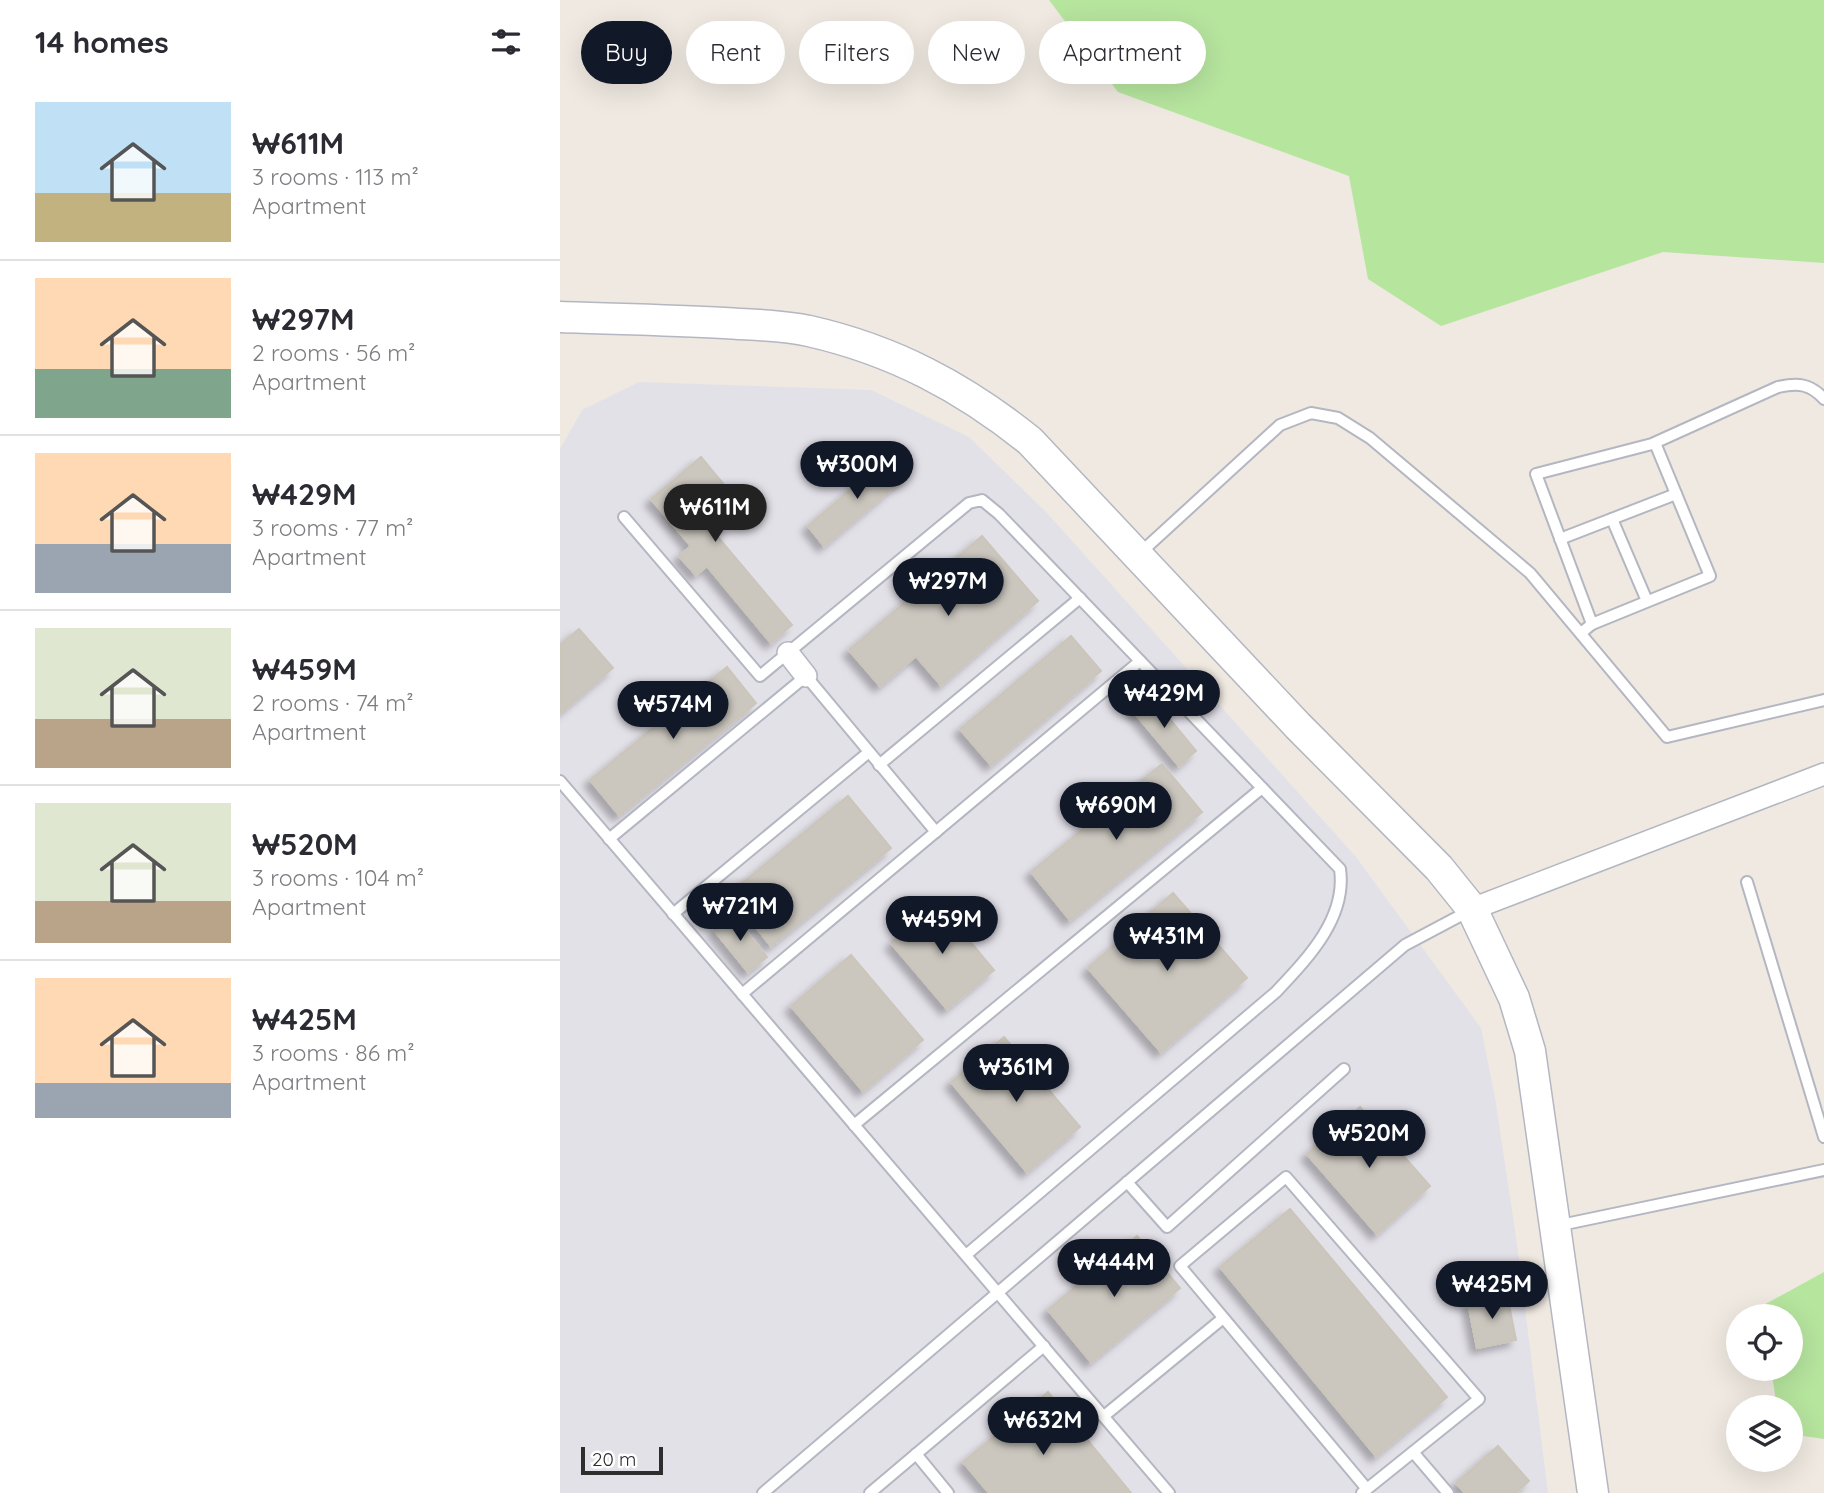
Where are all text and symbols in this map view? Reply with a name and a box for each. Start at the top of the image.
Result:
chip: Buy [581,21,672,84]
chip: Rent [686,21,785,84]
chip: Filters [799,21,914,84]
chip: New [928,21,1025,84]
chip: Apartment [1039,21,1206,84]
text: 14 homes [35,23,169,61]
icon: filters [487,23,525,61]
text: ₩611M [252,124,344,162]
icon: home [91,130,175,214]
text: 3 rooms · 113 m² [252,162,419,191]
text: Apartment [252,191,366,220]
text: ₩297M [252,300,355,338]
icon: home [91,306,175,390]
text: 2 rooms · 56 m² [252,338,415,367]
text: Apartment [252,367,366,396]
pin: ₩300M [808,442,906,501]
text: ₩300M [816,449,898,478]
text: ₩429M [252,475,357,513]
icon: home [91,481,175,565]
pin: ₩611M [666,484,764,544]
text: ₩611M [680,492,750,521]
text: 3 rooms · 77 m² [252,513,413,542]
text: Apartment [252,542,366,571]
pin: ₩297M [899,558,997,618]
text: ₩297M [909,566,987,595]
text: ₩459M [252,650,357,688]
icon: home [91,656,175,740]
pin: ₩429M [1115,670,1213,730]
text: ₩429M [1124,678,1204,707]
pin: ₩574M [624,682,722,741]
text: 2 rooms · 74 m² [252,688,414,717]
text: ₩574M [633,689,713,718]
text: Apartment [252,717,366,746]
pin: ₩690M [1067,782,1165,842]
text: ₩690M [1076,790,1156,819]
text: ₩520M [252,825,358,863]
icon: home [91,831,175,915]
text: 3 rooms · 104 m² [252,863,424,892]
pin: ₩721M [691,884,789,943]
text: ₩721M [702,891,778,920]
text: Apartment [252,892,366,921]
pin: ₩459M [893,897,991,956]
text: ₩459M [902,904,982,933]
pin: ₩431M [1118,914,1216,973]
text: ₩431M [1129,921,1205,950]
text: ₩425M [252,1000,357,1038]
icon: home [91,1006,175,1090]
text: 3 rooms · 86 m² [252,1038,415,1067]
pin: ₩361M [967,1044,1065,1104]
text: ₩361M [979,1052,1053,1081]
text: Apartment [252,1067,366,1096]
pin: ₩520M [1320,1110,1418,1170]
text: ₩520M [1329,1118,1409,1147]
pin: ₩444M [1065,1240,1163,1299]
text: ₩444M [1073,1247,1155,1276]
pin: ₩425M [1443,1262,1541,1321]
text: ₩425M [1452,1269,1532,1298]
map controls [1726,1304,1803,1472]
button: locate [1726,1304,1803,1381]
button: layers [1726,1395,1803,1472]
pin: ₩632M [994,1398,1092,1457]
text: ₩632M [1004,1405,1082,1434]
scale bar [581,1444,663,1476]
text: 20 m [592,1447,636,1471]

